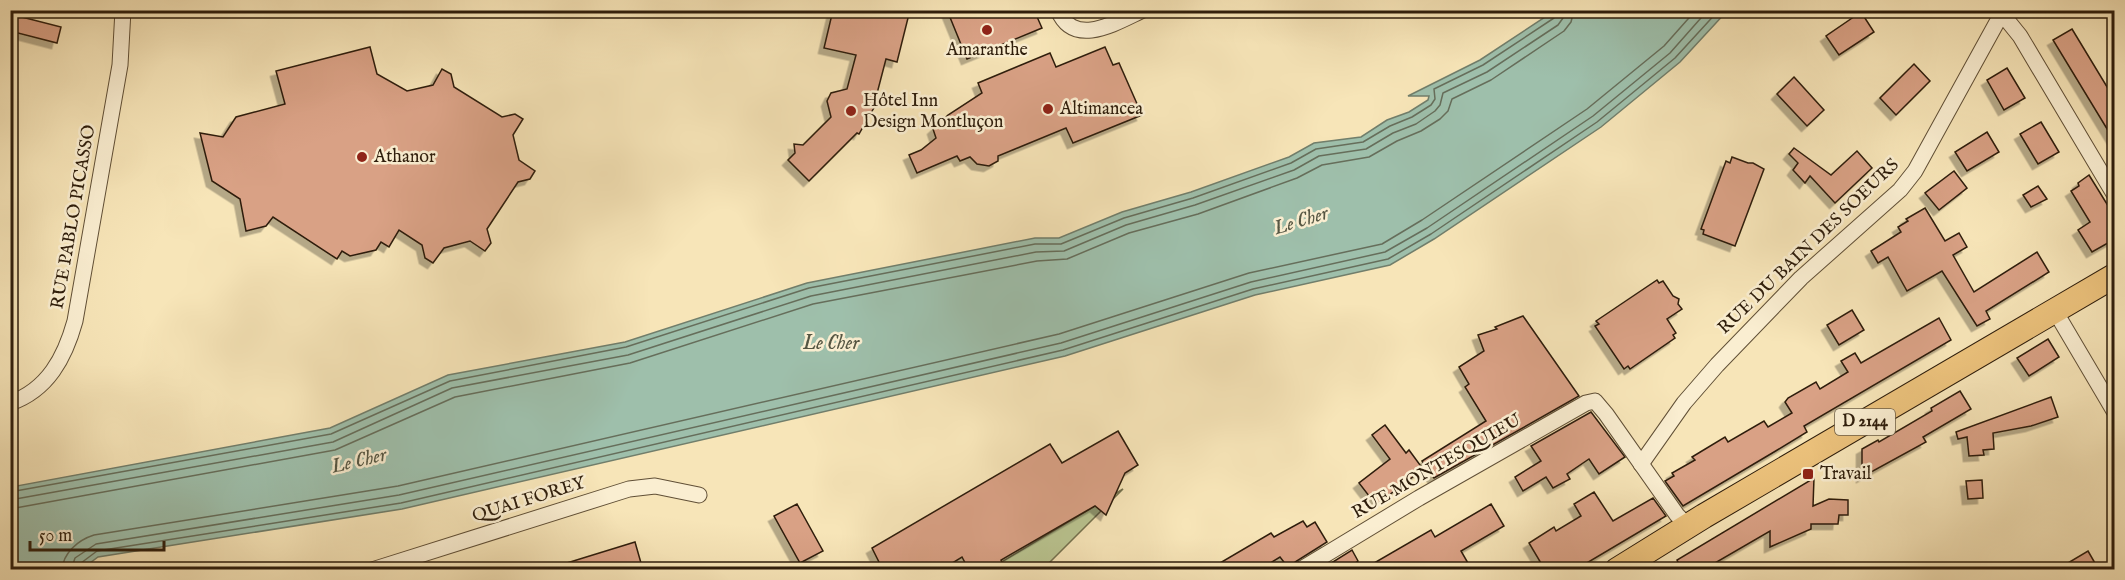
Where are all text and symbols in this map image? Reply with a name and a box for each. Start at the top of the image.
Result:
marker: Amaranthe [980,23,994,37]
place label: Amaranthe [945,39,1028,62]
place label: Hôtel Inn Design Montluçon [863,90,1004,134]
place label: Altimancea [1059,98,1143,121]
marker: Altimancea [1041,102,1055,116]
marker: Hôtel Inn Design Montluçon [844,104,858,118]
street label: RUE PABLO PICASSO [46,123,102,311]
place label: Athanor [373,146,436,169]
marker: Athanor [355,150,369,164]
street label: RUE DU BAIN DES SOEURS [1713,154,1905,340]
water label: Le Cher [1270,201,1333,241]
water label: Le Cher [802,331,860,356]
street label: RUE MONTESQUIEU [1348,409,1526,525]
road number: D 2144 [1835,409,1895,435]
water label: Le Cher [328,442,390,480]
place label: Travail [1820,463,1871,486]
marker: Travail [1801,467,1815,481]
street label: QUAI FOREY [470,472,589,528]
scale bar [30,514,164,552]
text: 50 m [39,525,72,548]

